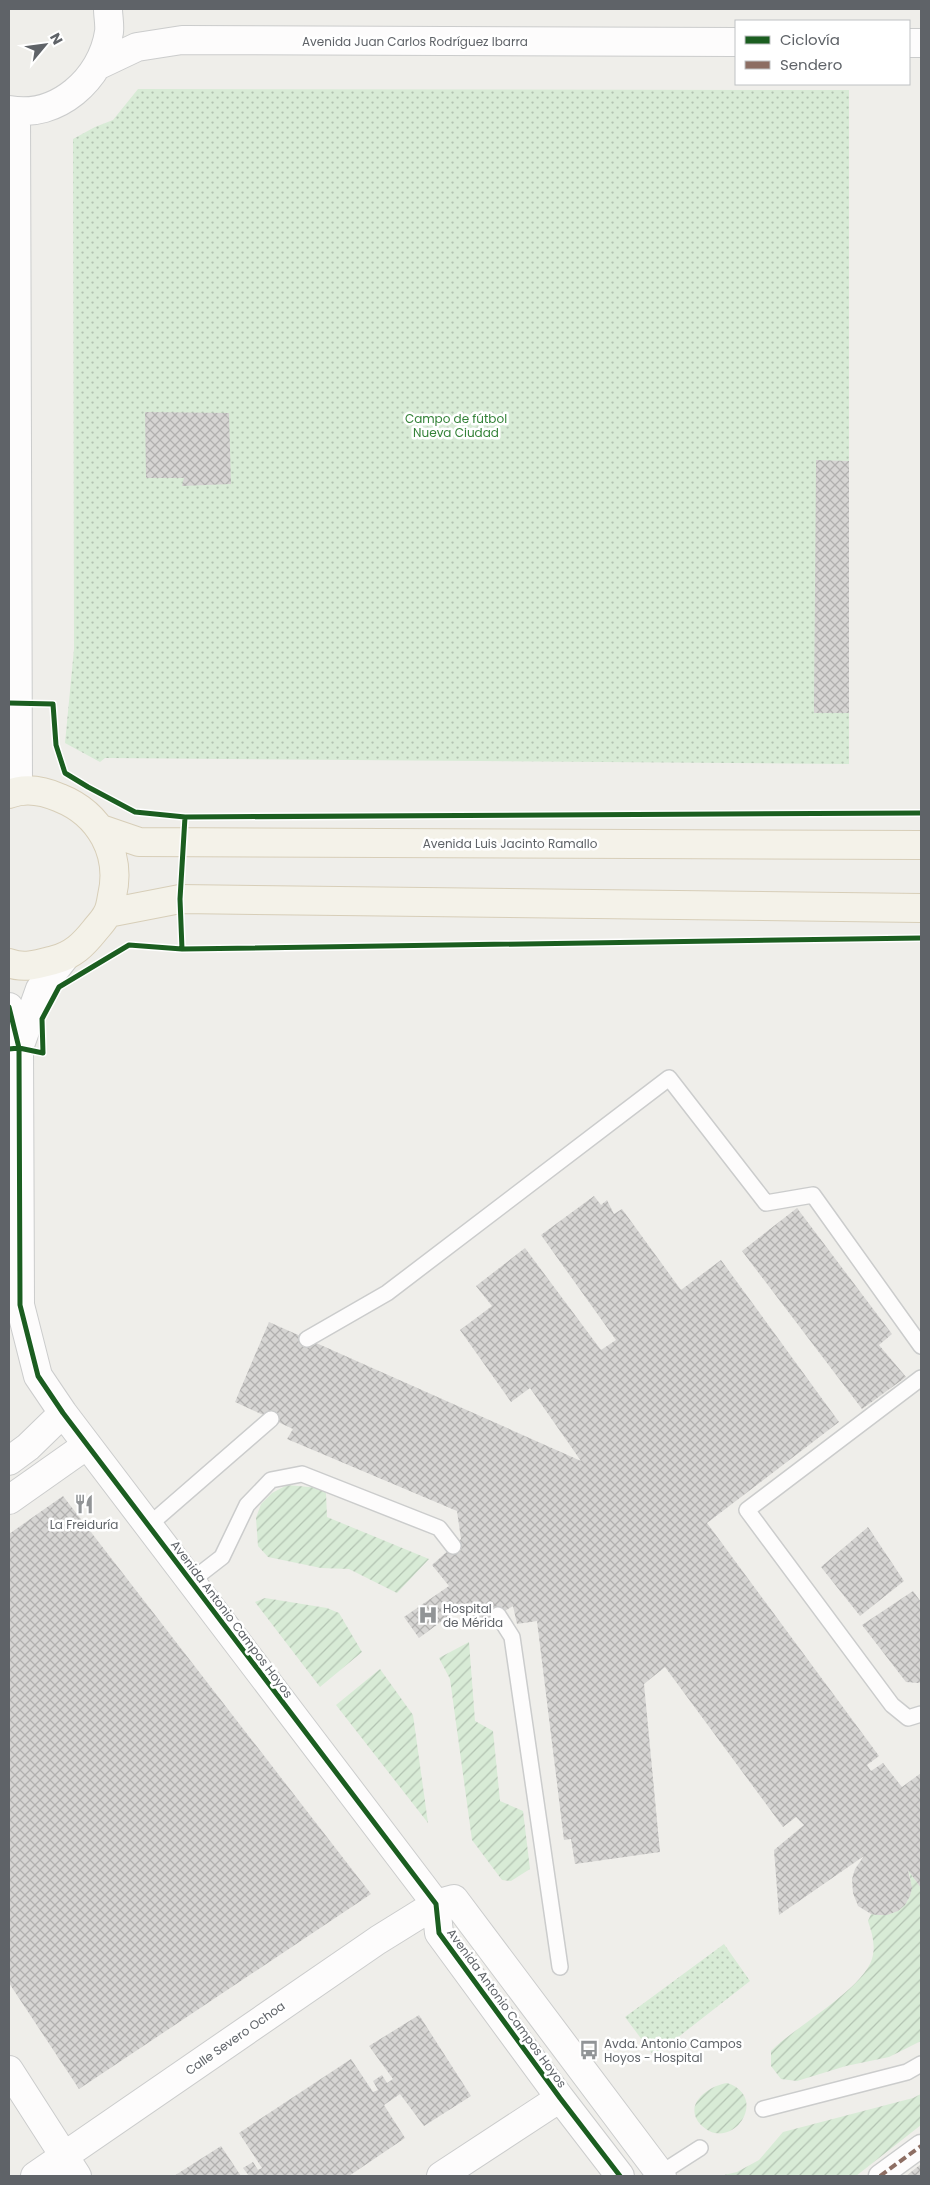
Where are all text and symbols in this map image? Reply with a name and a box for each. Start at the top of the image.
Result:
north arrow [20,20,70,70]
legend [735,20,910,85]
text: N [45,29,68,48]
text: Ciclovía [780,29,840,50]
street label: Avenida Juan Carlos Rodríguez Ibarra [302,33,528,50]
text: Sendero [780,54,842,75]
park label: Campo de fútbol Nueva Ciudad [405,410,507,441]
street label: Avenida Luis Jacinto Ramallo [423,835,598,852]
restaurant icon: La Freiduría [73,1493,95,1515]
place label: La Freiduría [50,1516,118,1533]
street label: Avenida Antonio Campos Hoyos [167,1537,297,1701]
place label: Hospital de Mérida [443,1600,503,1631]
hospital icon: Hospital de Mérida [417,1604,439,1626]
street label: Avenida Antonio Campos Hoyos [443,1925,571,2091]
street label: Calle Severo Ochoa [182,1997,288,2079]
place label: Avda. Antonio Campos Hoyos - Hospital [604,2035,742,2066]
bus stop icon: Avda. Antonio Campos Hoyos - Hospital [578,2039,600,2061]

